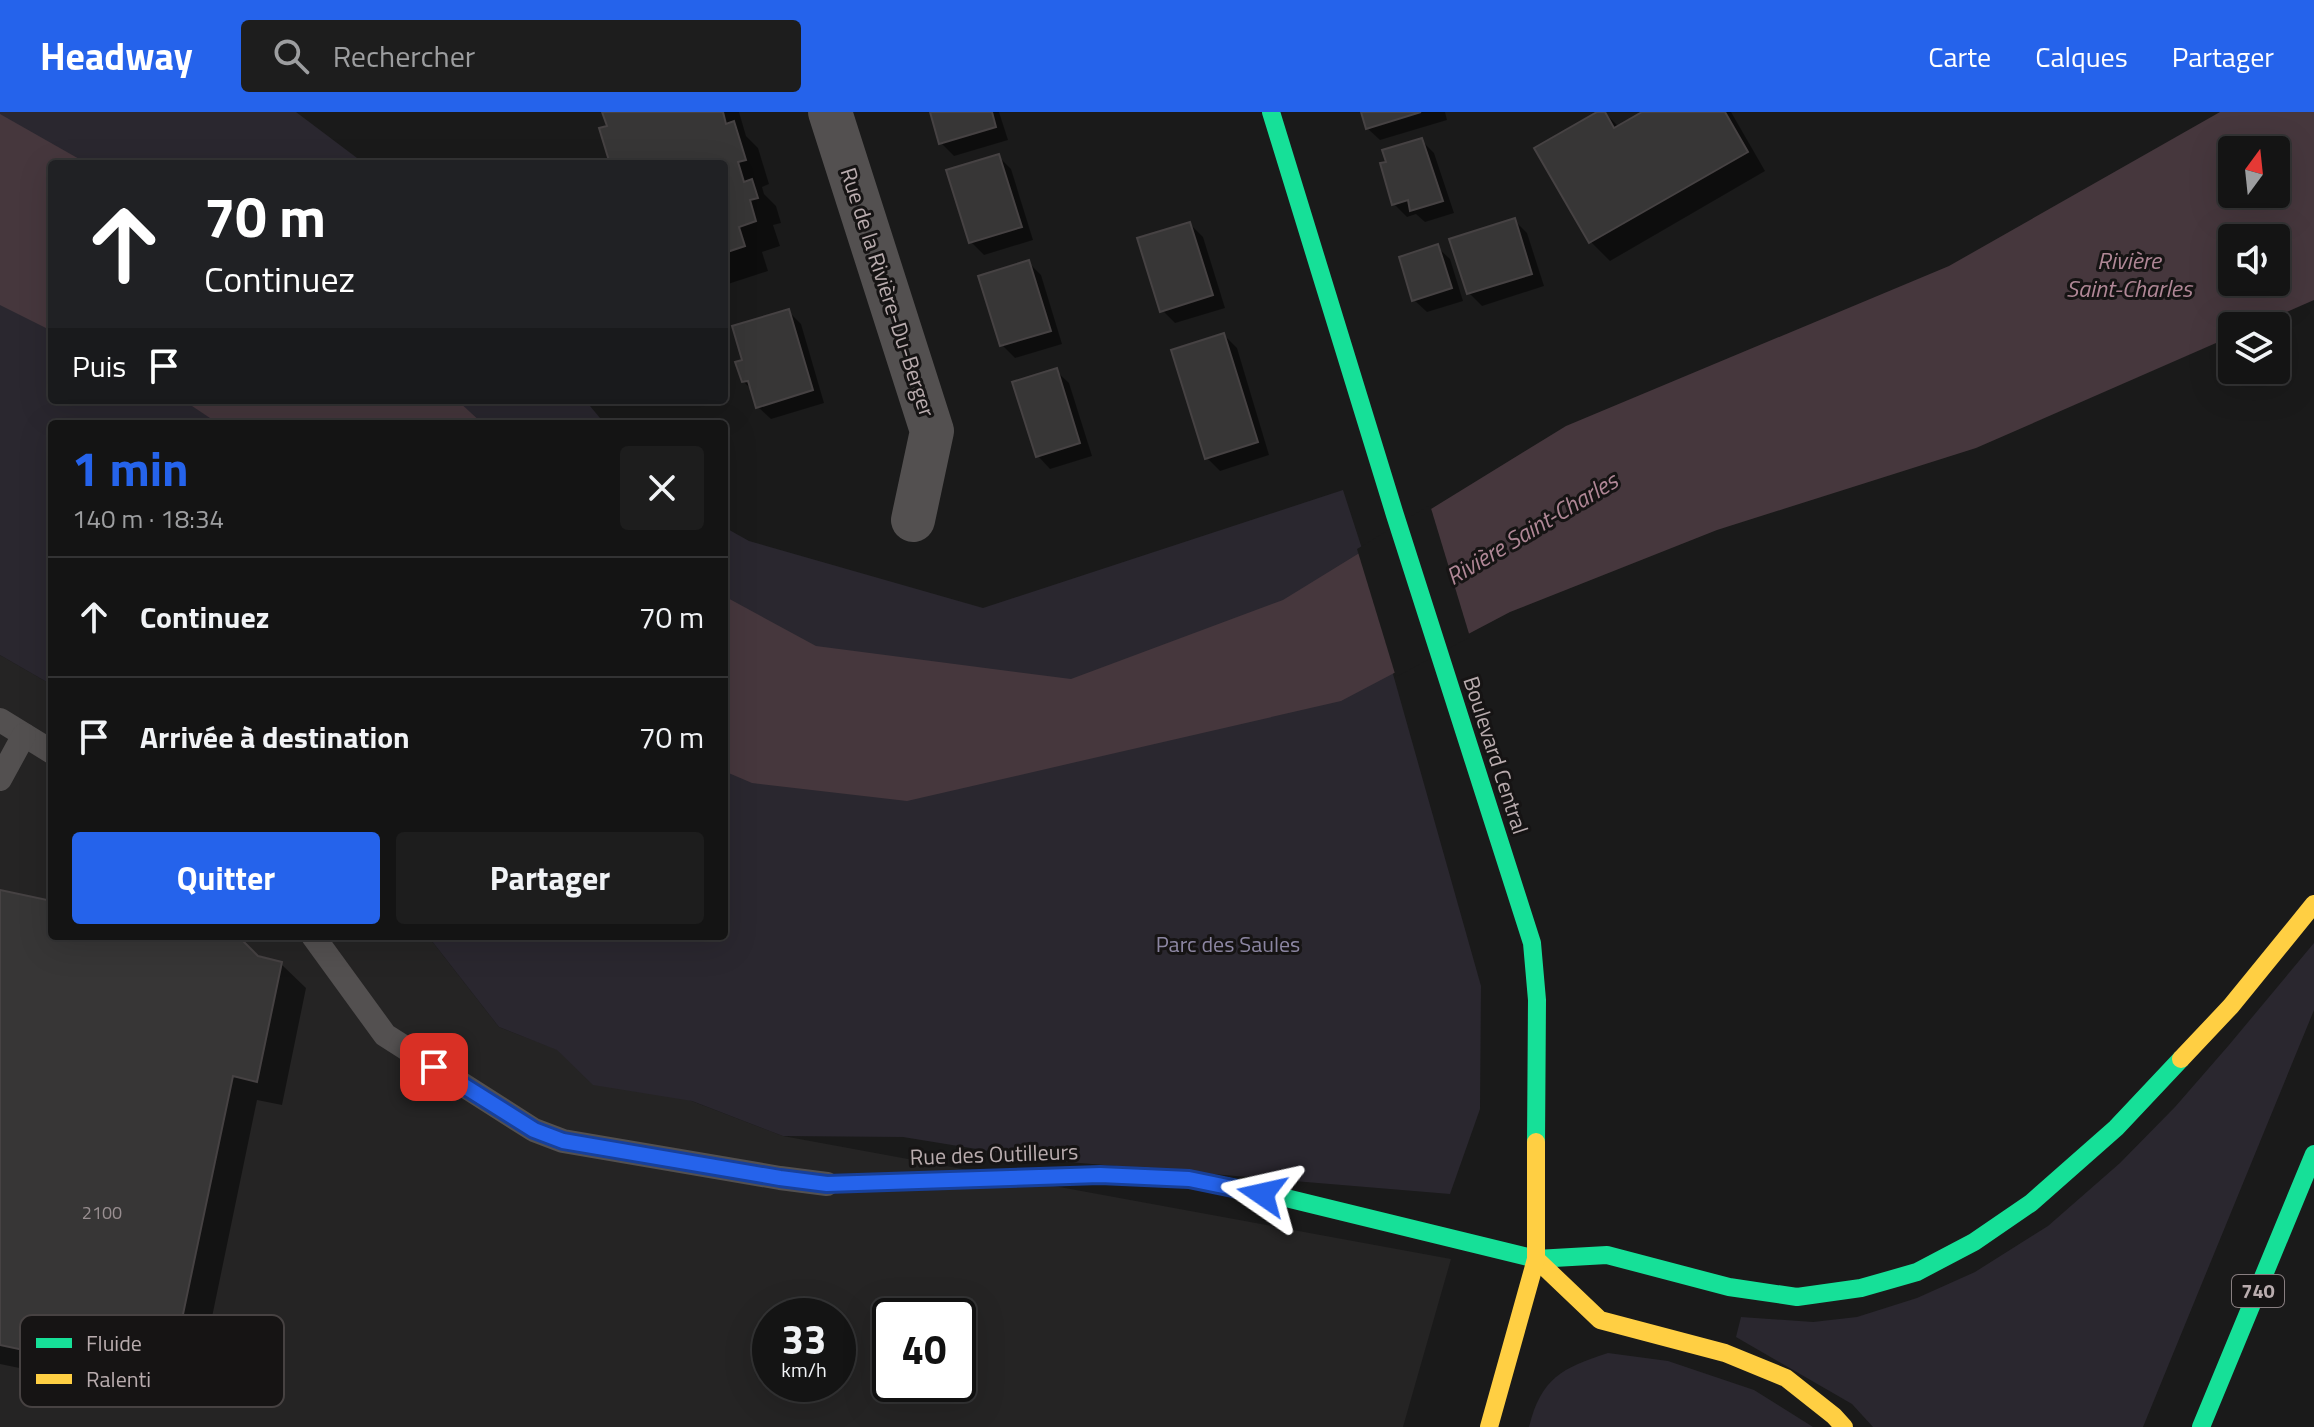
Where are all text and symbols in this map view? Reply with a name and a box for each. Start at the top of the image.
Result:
search box [241,20,801,92]
text: Headway [40,27,193,85]
text: Rechercher [333,33,475,79]
icon: search [269,34,313,78]
text: Carte [1928,35,1991,78]
text: Calques [2035,35,2128,78]
text: Partager [2172,35,2274,78]
north arrow [2218,136,2290,208]
map controls [2218,136,2290,384]
street label: Rue de la Rivière-Du-Berger [832,163,945,421]
text: 70 m [204,174,326,259]
icon: ahead [72,192,176,296]
button: sound [2218,224,2290,296]
water label: Rivière Saint-Charles [2066,242,2194,306]
text: Continuez [204,251,355,306]
button: layers [2218,312,2290,384]
text: Puis [72,343,126,389]
icon: arrive [142,344,186,388]
text: 1 min [72,432,189,505]
button: close [620,446,704,530]
water label: Rivière Saint-Charles [1439,462,1626,594]
text: 140 m · 18:34 [72,499,224,538]
text: Continuez [140,594,269,640]
text: 70 m [639,594,704,640]
icon: ahead [72,595,116,639]
street label: Boulevard Central [1454,672,1538,838]
text: Arrivée à destination [140,714,410,760]
text: 70 m [639,714,704,760]
icon: arrive [72,715,116,759]
button: Quitter [72,832,380,924]
button: Partager [396,832,704,924]
park label: Parc des Saules [1156,927,1300,961]
pin [400,1033,468,1101]
icon: arrive [412,1045,456,1089]
street label: Rue des Outilleurs [909,1134,1079,1174]
position arrow [1220,1152,1304,1236]
house number: 2100 [82,1199,122,1226]
road number: 740 [2232,1275,2284,1307]
speed limit sign: 40 [872,1298,976,1402]
text: 33 [782,1309,826,1370]
legend [20,1315,284,1407]
text: Fluide [86,1326,142,1360]
text: km/h [781,1354,827,1385]
text: Ralenti [86,1362,151,1396]

